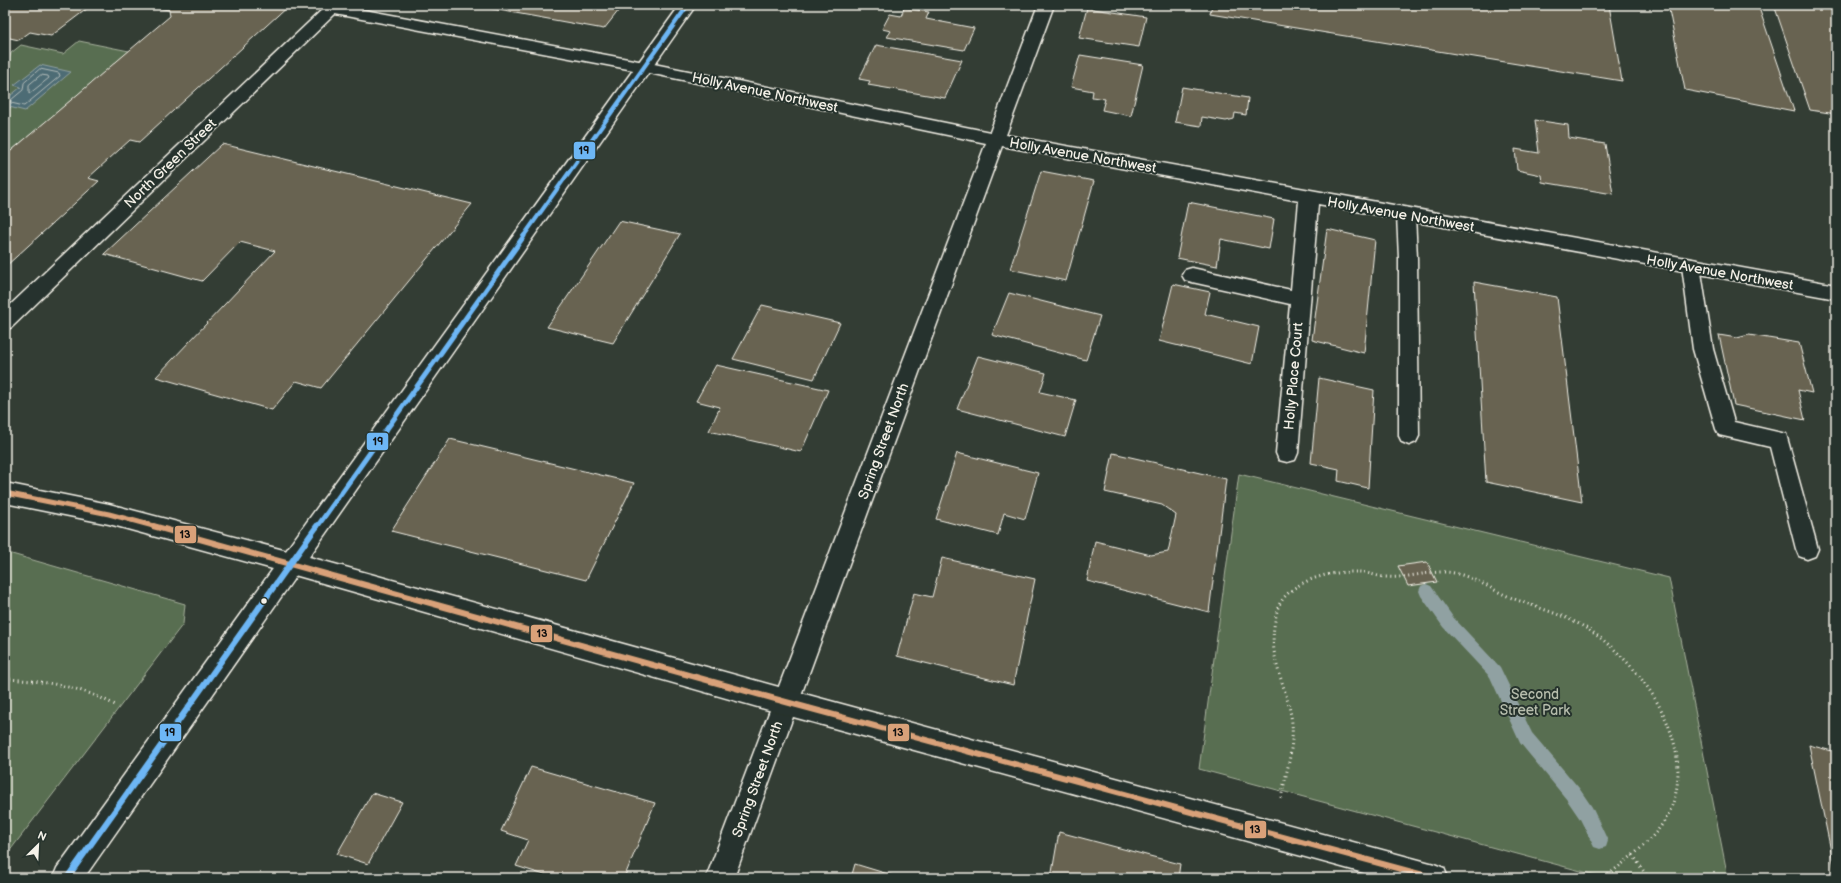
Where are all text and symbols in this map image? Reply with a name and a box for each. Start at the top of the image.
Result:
street label: Holly Avenue Northwest [690,69,840,116]
street label: North Green Street [121,115,220,212]
street label: Holly Avenue Northwest [1008,134,1158,177]
line badge: 19 [573,141,596,160]
text: 19 [578,144,590,157]
street label: Holly Avenue Northwest [1326,193,1476,236]
street label: Holly Avenue Northwest [1645,251,1795,294]
street label: Holly Place Court [1280,321,1307,431]
street label: Spring Street North [855,381,912,502]
line badge: 19 [366,432,389,451]
text: 19 [372,435,384,448]
line badge: 13 [174,525,197,544]
text: 13 [179,528,191,541]
unlabelled marker [259,596,269,606]
line badge: 13 [530,624,553,643]
text: 13 [536,627,548,640]
park label: Second Street Park [1500,686,1570,719]
street label: Spring Street North [729,719,786,840]
line badge: 19 [159,723,182,742]
line badge: 13 [887,723,910,742]
text: 19 [164,726,176,739]
text: 13 [892,726,904,739]
line badge: 13 [1244,820,1267,839]
text: 13 [1249,823,1261,836]
north arrow [18,825,58,865]
text: N [35,829,48,844]

